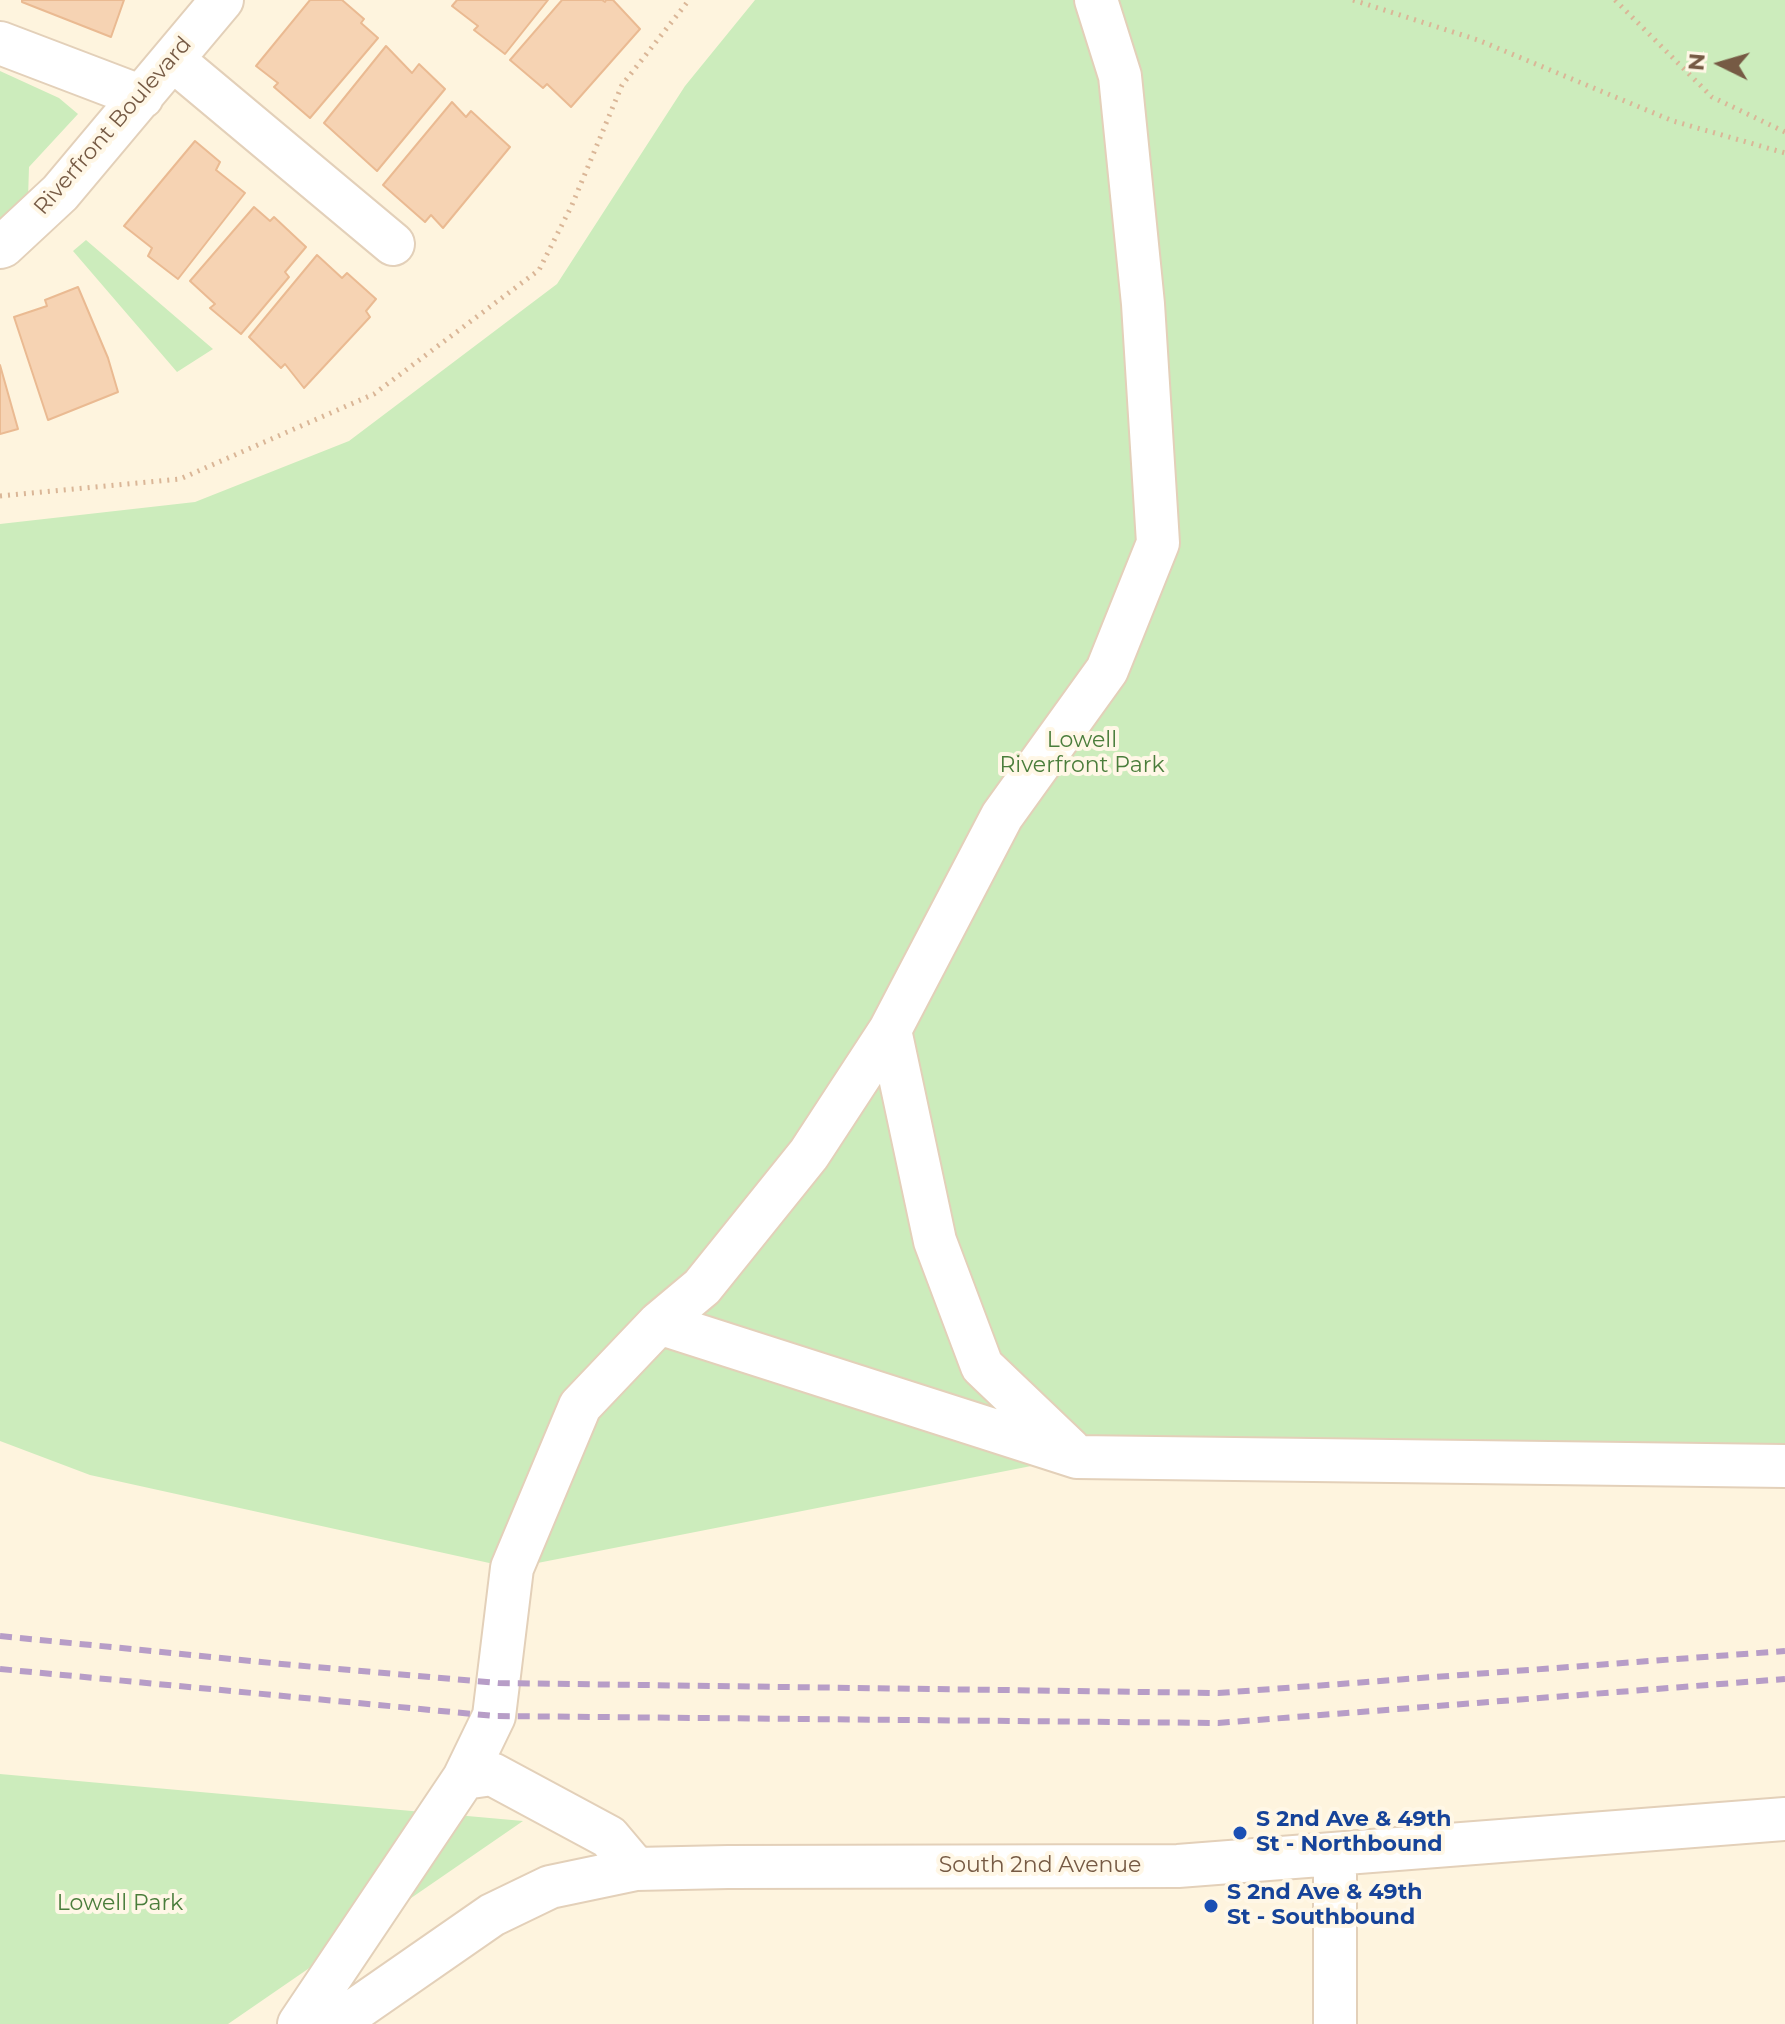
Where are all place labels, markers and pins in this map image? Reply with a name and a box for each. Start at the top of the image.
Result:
place label: S 2nd Ave & 49th St - Northbound [1256,1807,1451,1858]
marker: S 2nd Ave & 49th St - Northbound [1231,1824,1249,1842]
place label: S 2nd Ave & 49th St - Southbound [1227,1880,1422,1932]
marker: S 2nd Ave & 49th St - Southbound [1202,1897,1220,1915]

